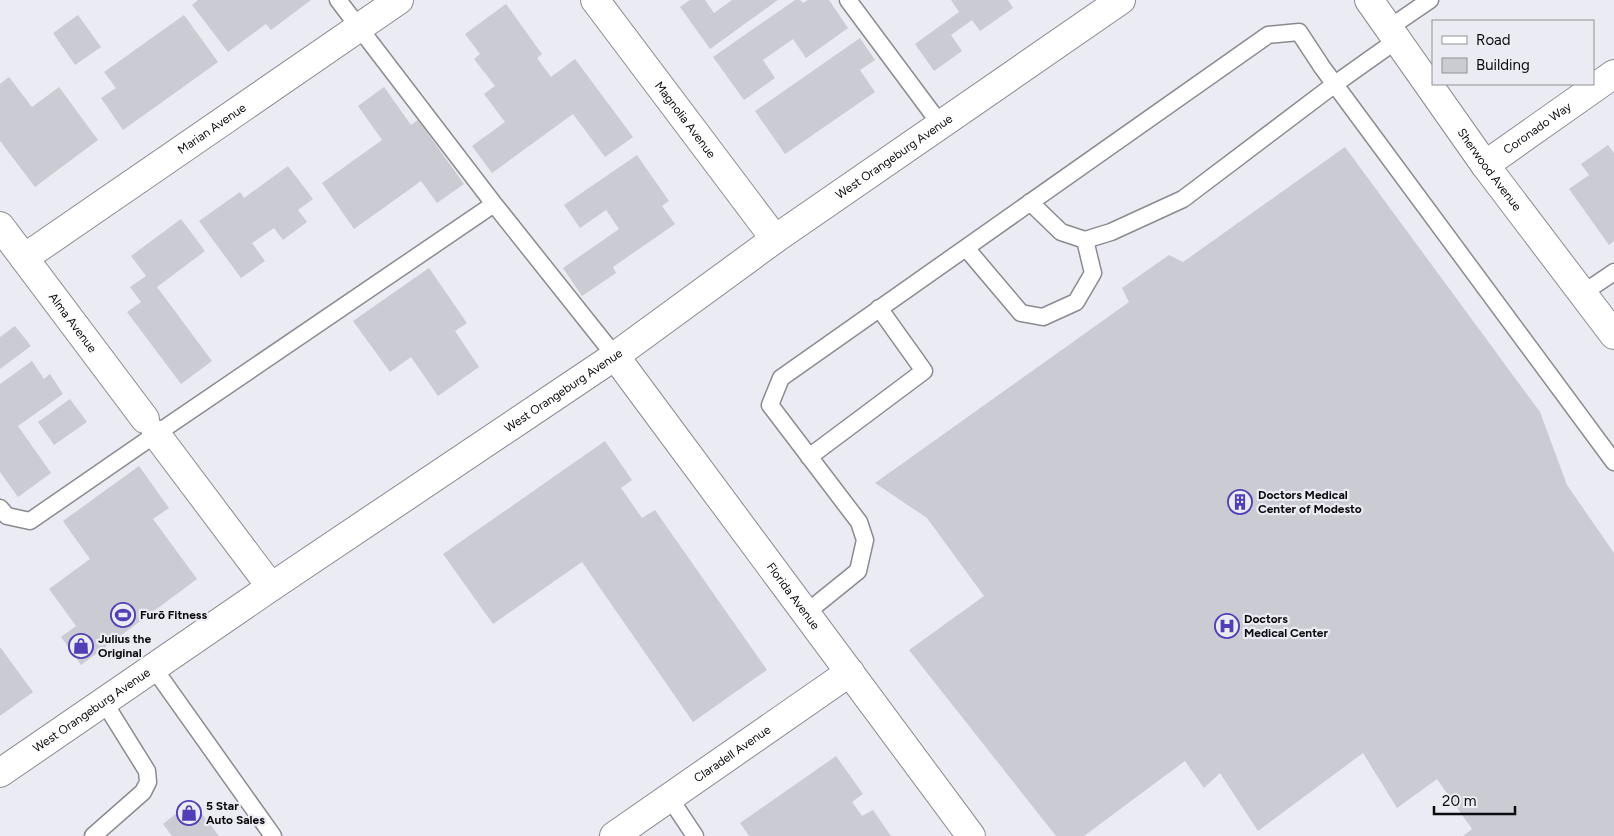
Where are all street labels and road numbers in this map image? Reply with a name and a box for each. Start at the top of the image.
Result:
street label: Magnolia Avenue [652,79,719,161]
street label: Coronado Way [1501,99,1575,157]
street label: Marian Avenue [175,100,249,157]
street label: West Orangeburg Avenue [833,111,956,202]
street label: Sherwood Avenue [1455,126,1524,214]
street label: Alma Avenue [46,290,100,356]
street label: West Orangeburg Avenue [502,346,625,435]
street label: Florida Avenue [764,560,823,633]
street label: West Orangeburg Avenue [30,665,153,755]
street label: Claradell Avenue [691,722,774,785]

